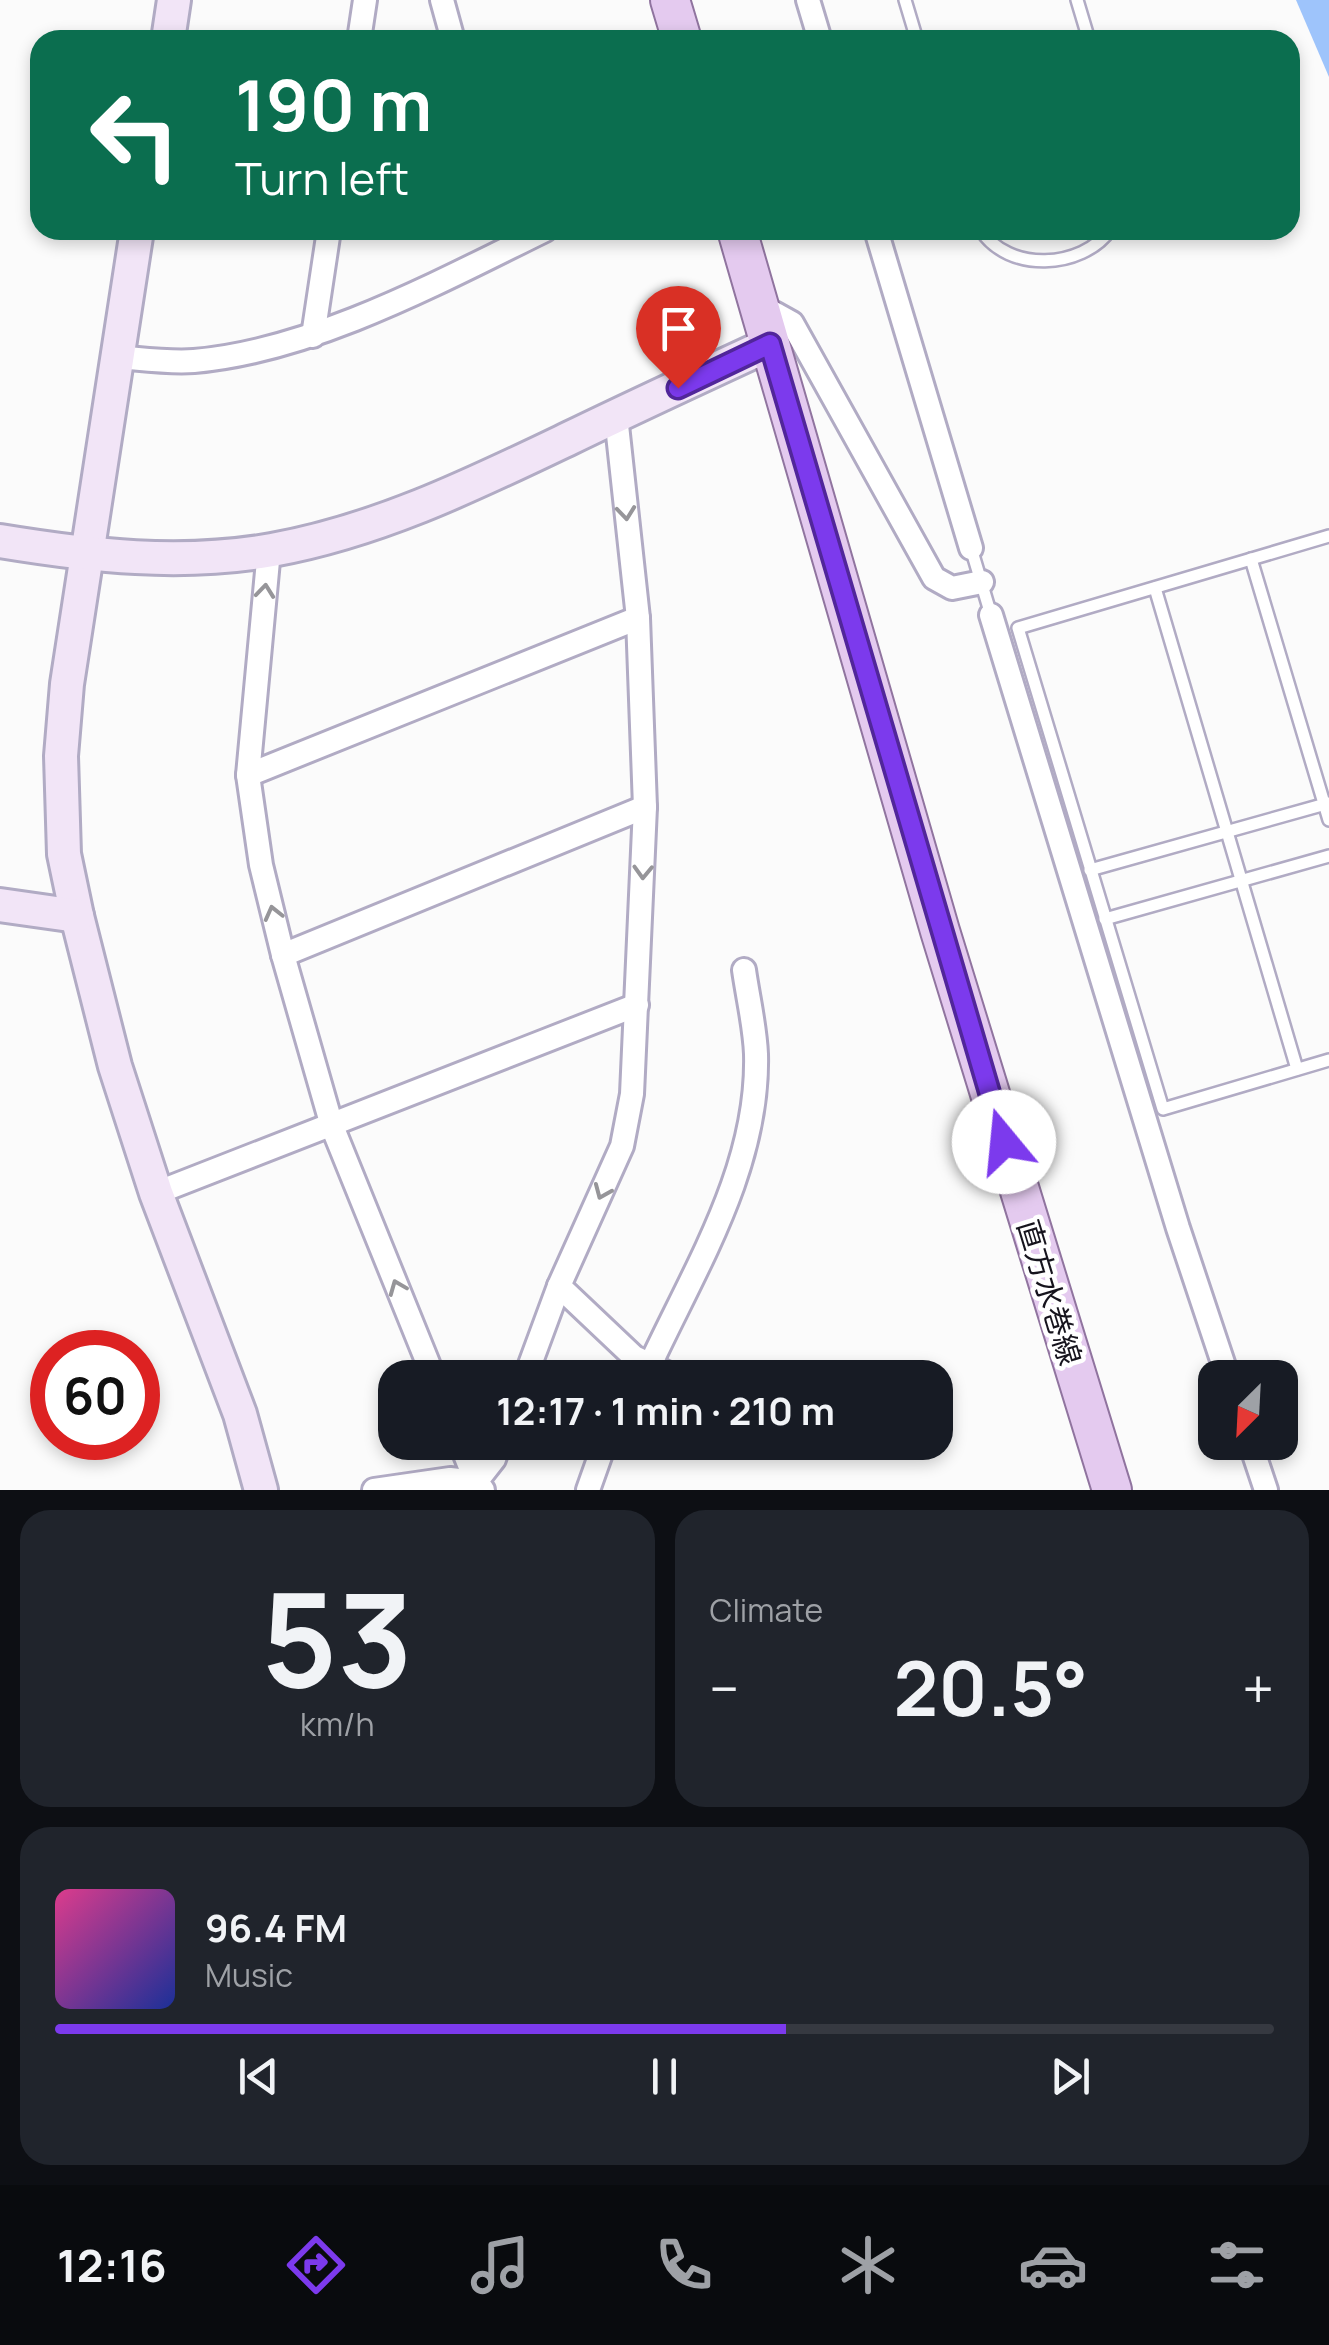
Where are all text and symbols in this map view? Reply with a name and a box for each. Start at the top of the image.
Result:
text: 190 m [235,56,432,152]
icon: left [70,70,200,200]
text: Turn left [235,147,409,209]
pin [636,286,721,389]
icon: arrive [651,301,706,356]
one-way arrow [615,505,637,521]
one-way arrow [254,583,275,599]
one-way arrow [632,865,653,881]
one-way arrow [264,905,285,922]
position arrow [952,1090,1056,1194]
one-way arrow [594,1182,614,1200]
street label: 直方水巻線 [1008,1214,1092,1370]
one-way arrow [389,1279,409,1297]
speed limit sign: 60 [30,1330,160,1460]
north arrow [1198,1360,1298,1460]
map controls [1198,1360,1298,1460]
text: 12:17 · 1 min · 210 m [496,1384,835,1436]
text: 53 [261,1548,413,1726]
text: Climate [710,1588,823,1632]
text: 20.5° [894,1636,1088,1739]
text: − [710,1650,739,1726]
text: + [1242,1650,1274,1726]
text: km/h [300,1702,374,1746]
text: 96.4 FM [205,1901,347,1953]
text: Music [205,1953,293,1997]
icon: previous [231,2049,286,2104]
icon: pause [637,2049,692,2104]
icon: next [1043,2049,1098,2104]
icon: directions [281,2230,351,2300]
icon: music [465,2230,535,2300]
icon: phone [649,2230,719,2300]
icon: climate [833,2230,903,2300]
icon: car [1018,2230,1088,2300]
icon: filters [1202,2230,1272,2300]
text: 12:16 [57,2234,167,2296]

